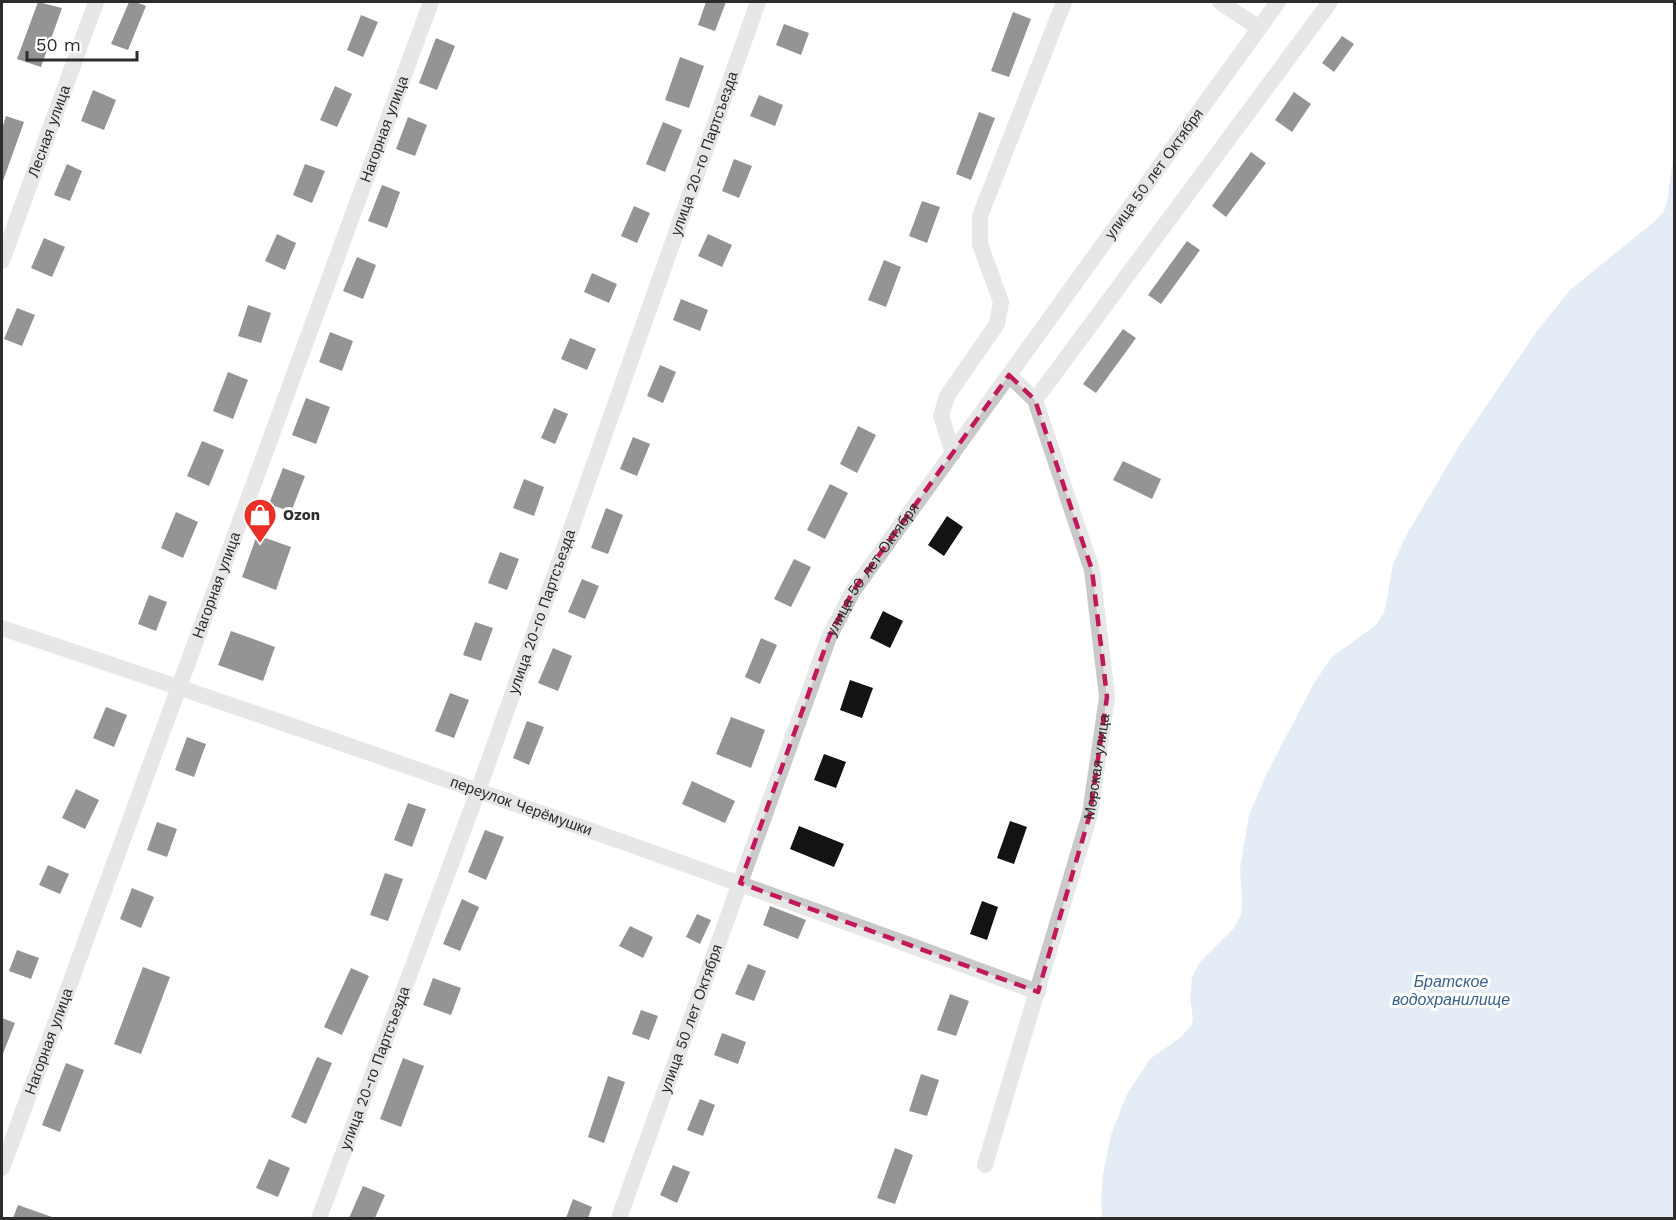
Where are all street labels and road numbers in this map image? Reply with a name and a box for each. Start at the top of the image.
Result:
street label: улица 20-го Партсъезда [667,68,742,238]
street label: Нагорная улица [356,73,412,185]
street label: Лесная улица [24,82,74,180]
street label: улица 50 лет Октября [1101,105,1207,243]
street label: улица 50 лет Октября [822,499,923,639]
street label: улица 20-го Партсъезда [504,526,579,696]
street label: Нагорная улица [189,529,244,641]
street label: Морская улица [1080,712,1114,821]
street label: переулок Черёмушки [448,773,595,839]
street label: улица 50 лет Октября [656,942,726,1095]
street label: улица 20-го Партсъезда [336,983,414,1152]
street label: Нагорная улица [21,985,77,1097]

